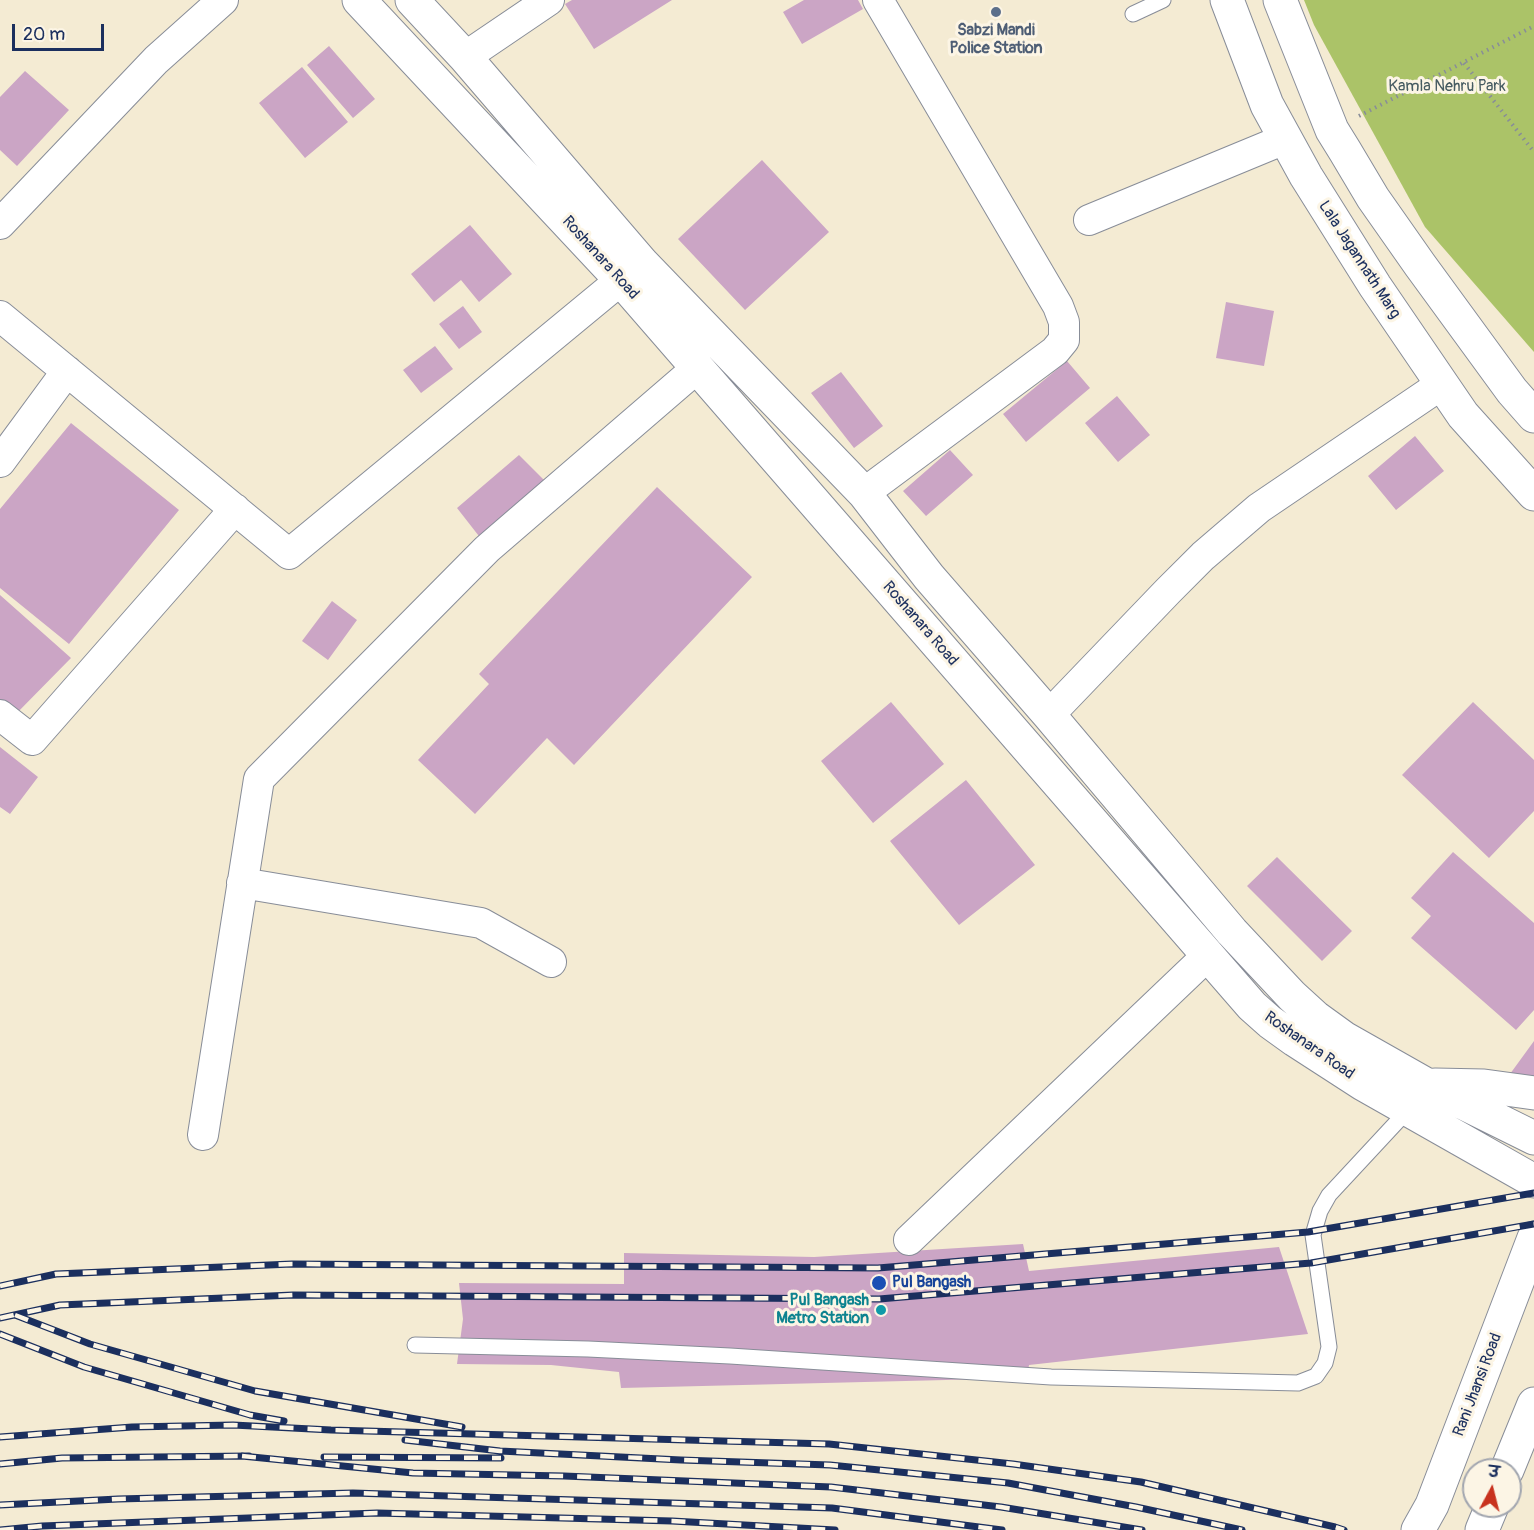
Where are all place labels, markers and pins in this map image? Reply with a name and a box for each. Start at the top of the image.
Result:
marker: Sabzi Mandi Police Station [989,5,1003,19]
place label: Sabzi Mandi Police Station [949,21,1043,59]
place label: Pul Bangash [892,1273,971,1293]
marker: Pul Bangash [870,1274,888,1292]
place label: Pul Bangash Metro Station [776,1291,869,1329]
marker: Pul Bangash Metro Station [874,1303,888,1317]

